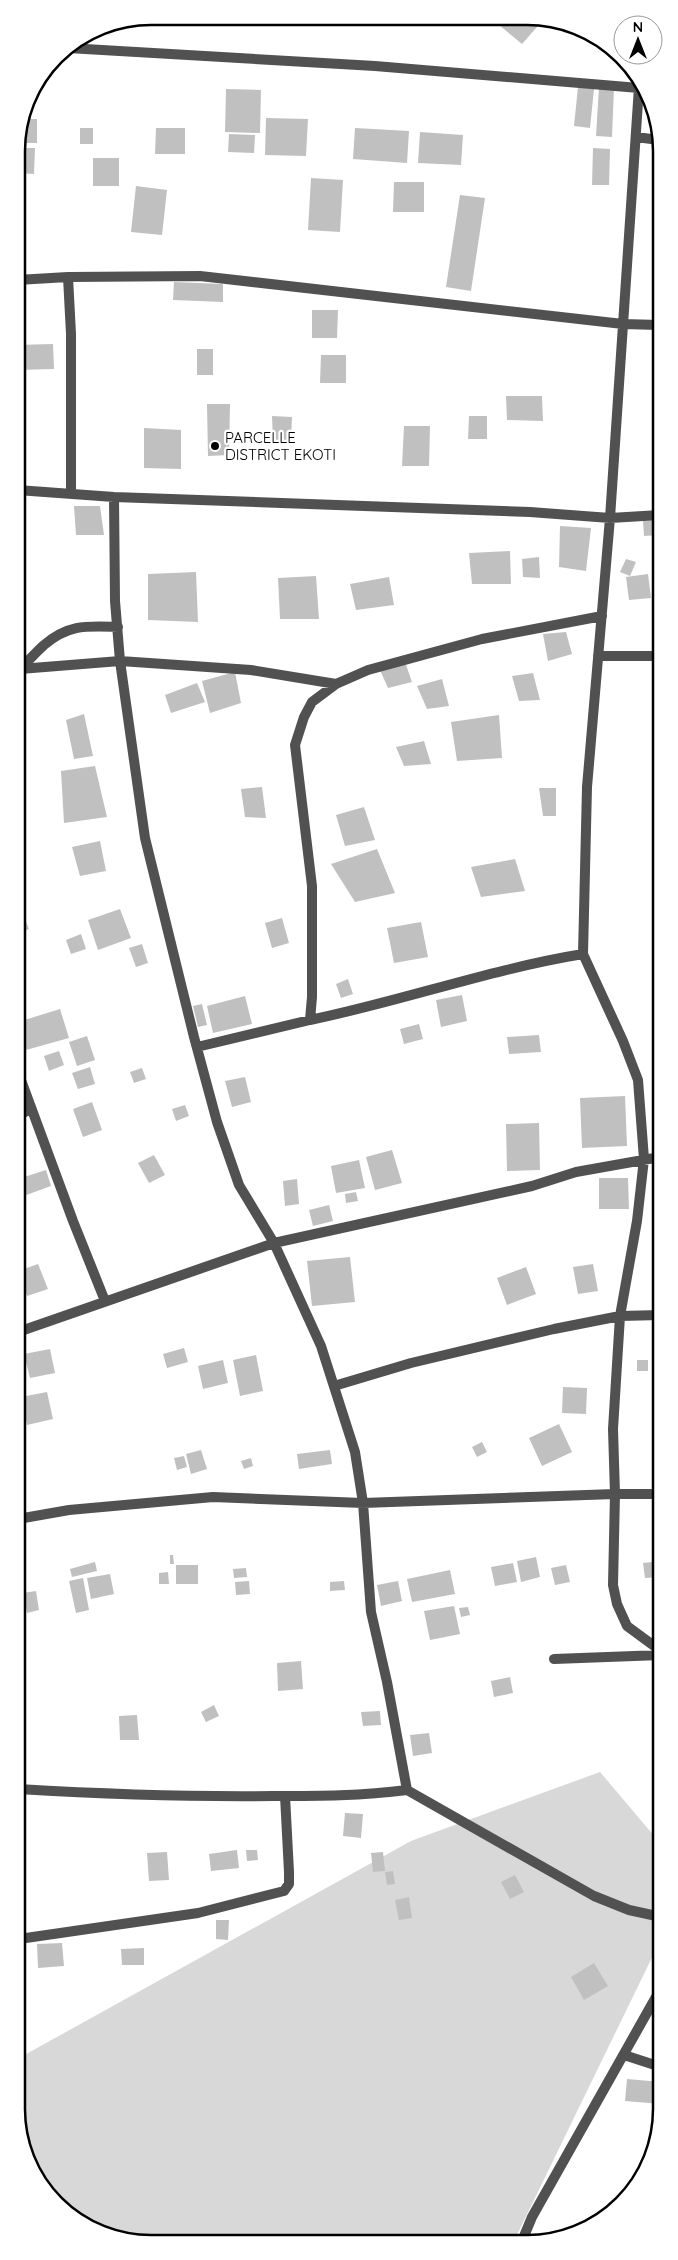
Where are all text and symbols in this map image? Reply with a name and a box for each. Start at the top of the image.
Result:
north arrow [613,15,663,65]
text: N [633,18,643,36]
place label: PARCELLE DISTRICT EKOTI [225,428,336,464]
marker: PARCELLE DISTRICT EKOTI [209,440,221,452]

